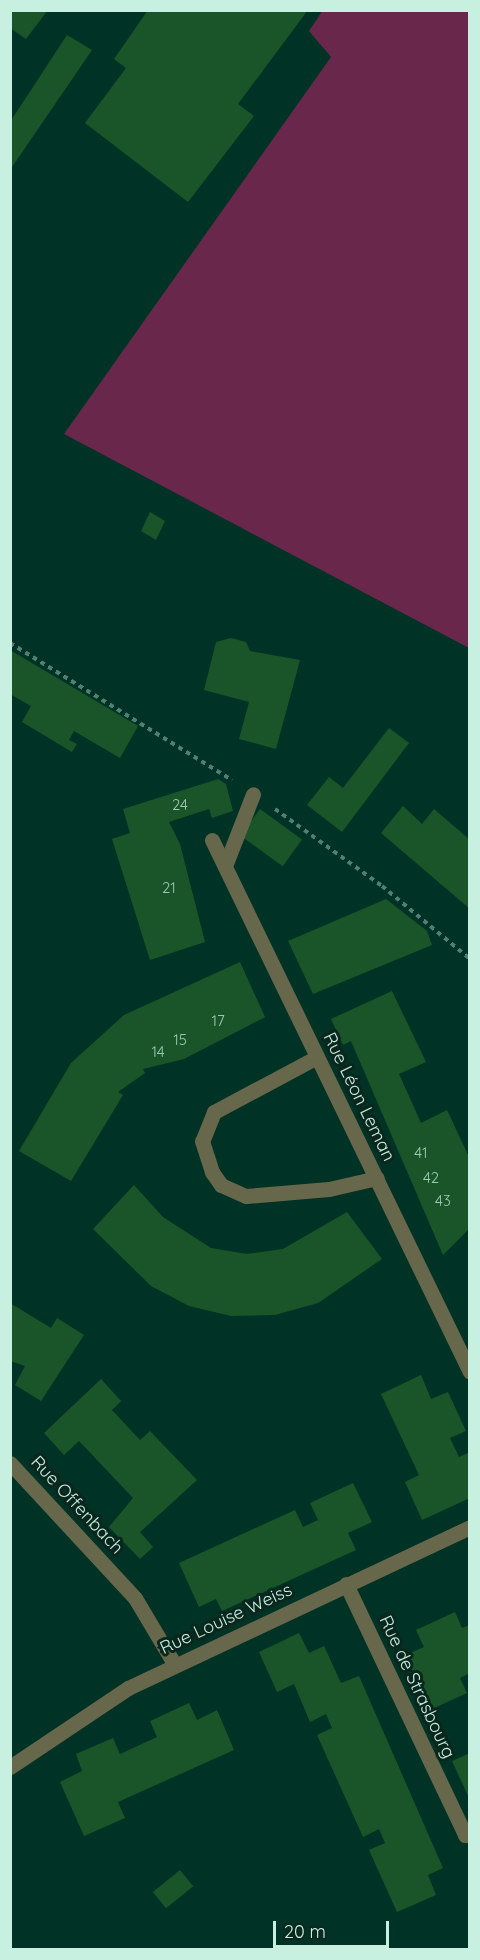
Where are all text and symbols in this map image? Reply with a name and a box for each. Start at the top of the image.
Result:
house number: 24 [172,796,188,814]
house number: 21 [162,879,176,897]
house number: 17 [211,1012,225,1030]
street label: Rue Léon Leman [318,1029,400,1165]
house number: 15 [173,1031,187,1049]
house number: 14 [151,1043,165,1061]
house number: 41 [414,1144,428,1162]
house number: 42 [423,1169,439,1187]
house number: 43 [435,1192,451,1210]
street label: Rue Offenbach [26,1452,128,1558]
street label: Rue Louise Weiss [156,1579,296,1659]
street label: Rue de Strasbourg [374,1612,460,1762]
scale bar [276,1909,392,1947]
text: 20 m [284,1920,326,1943]

